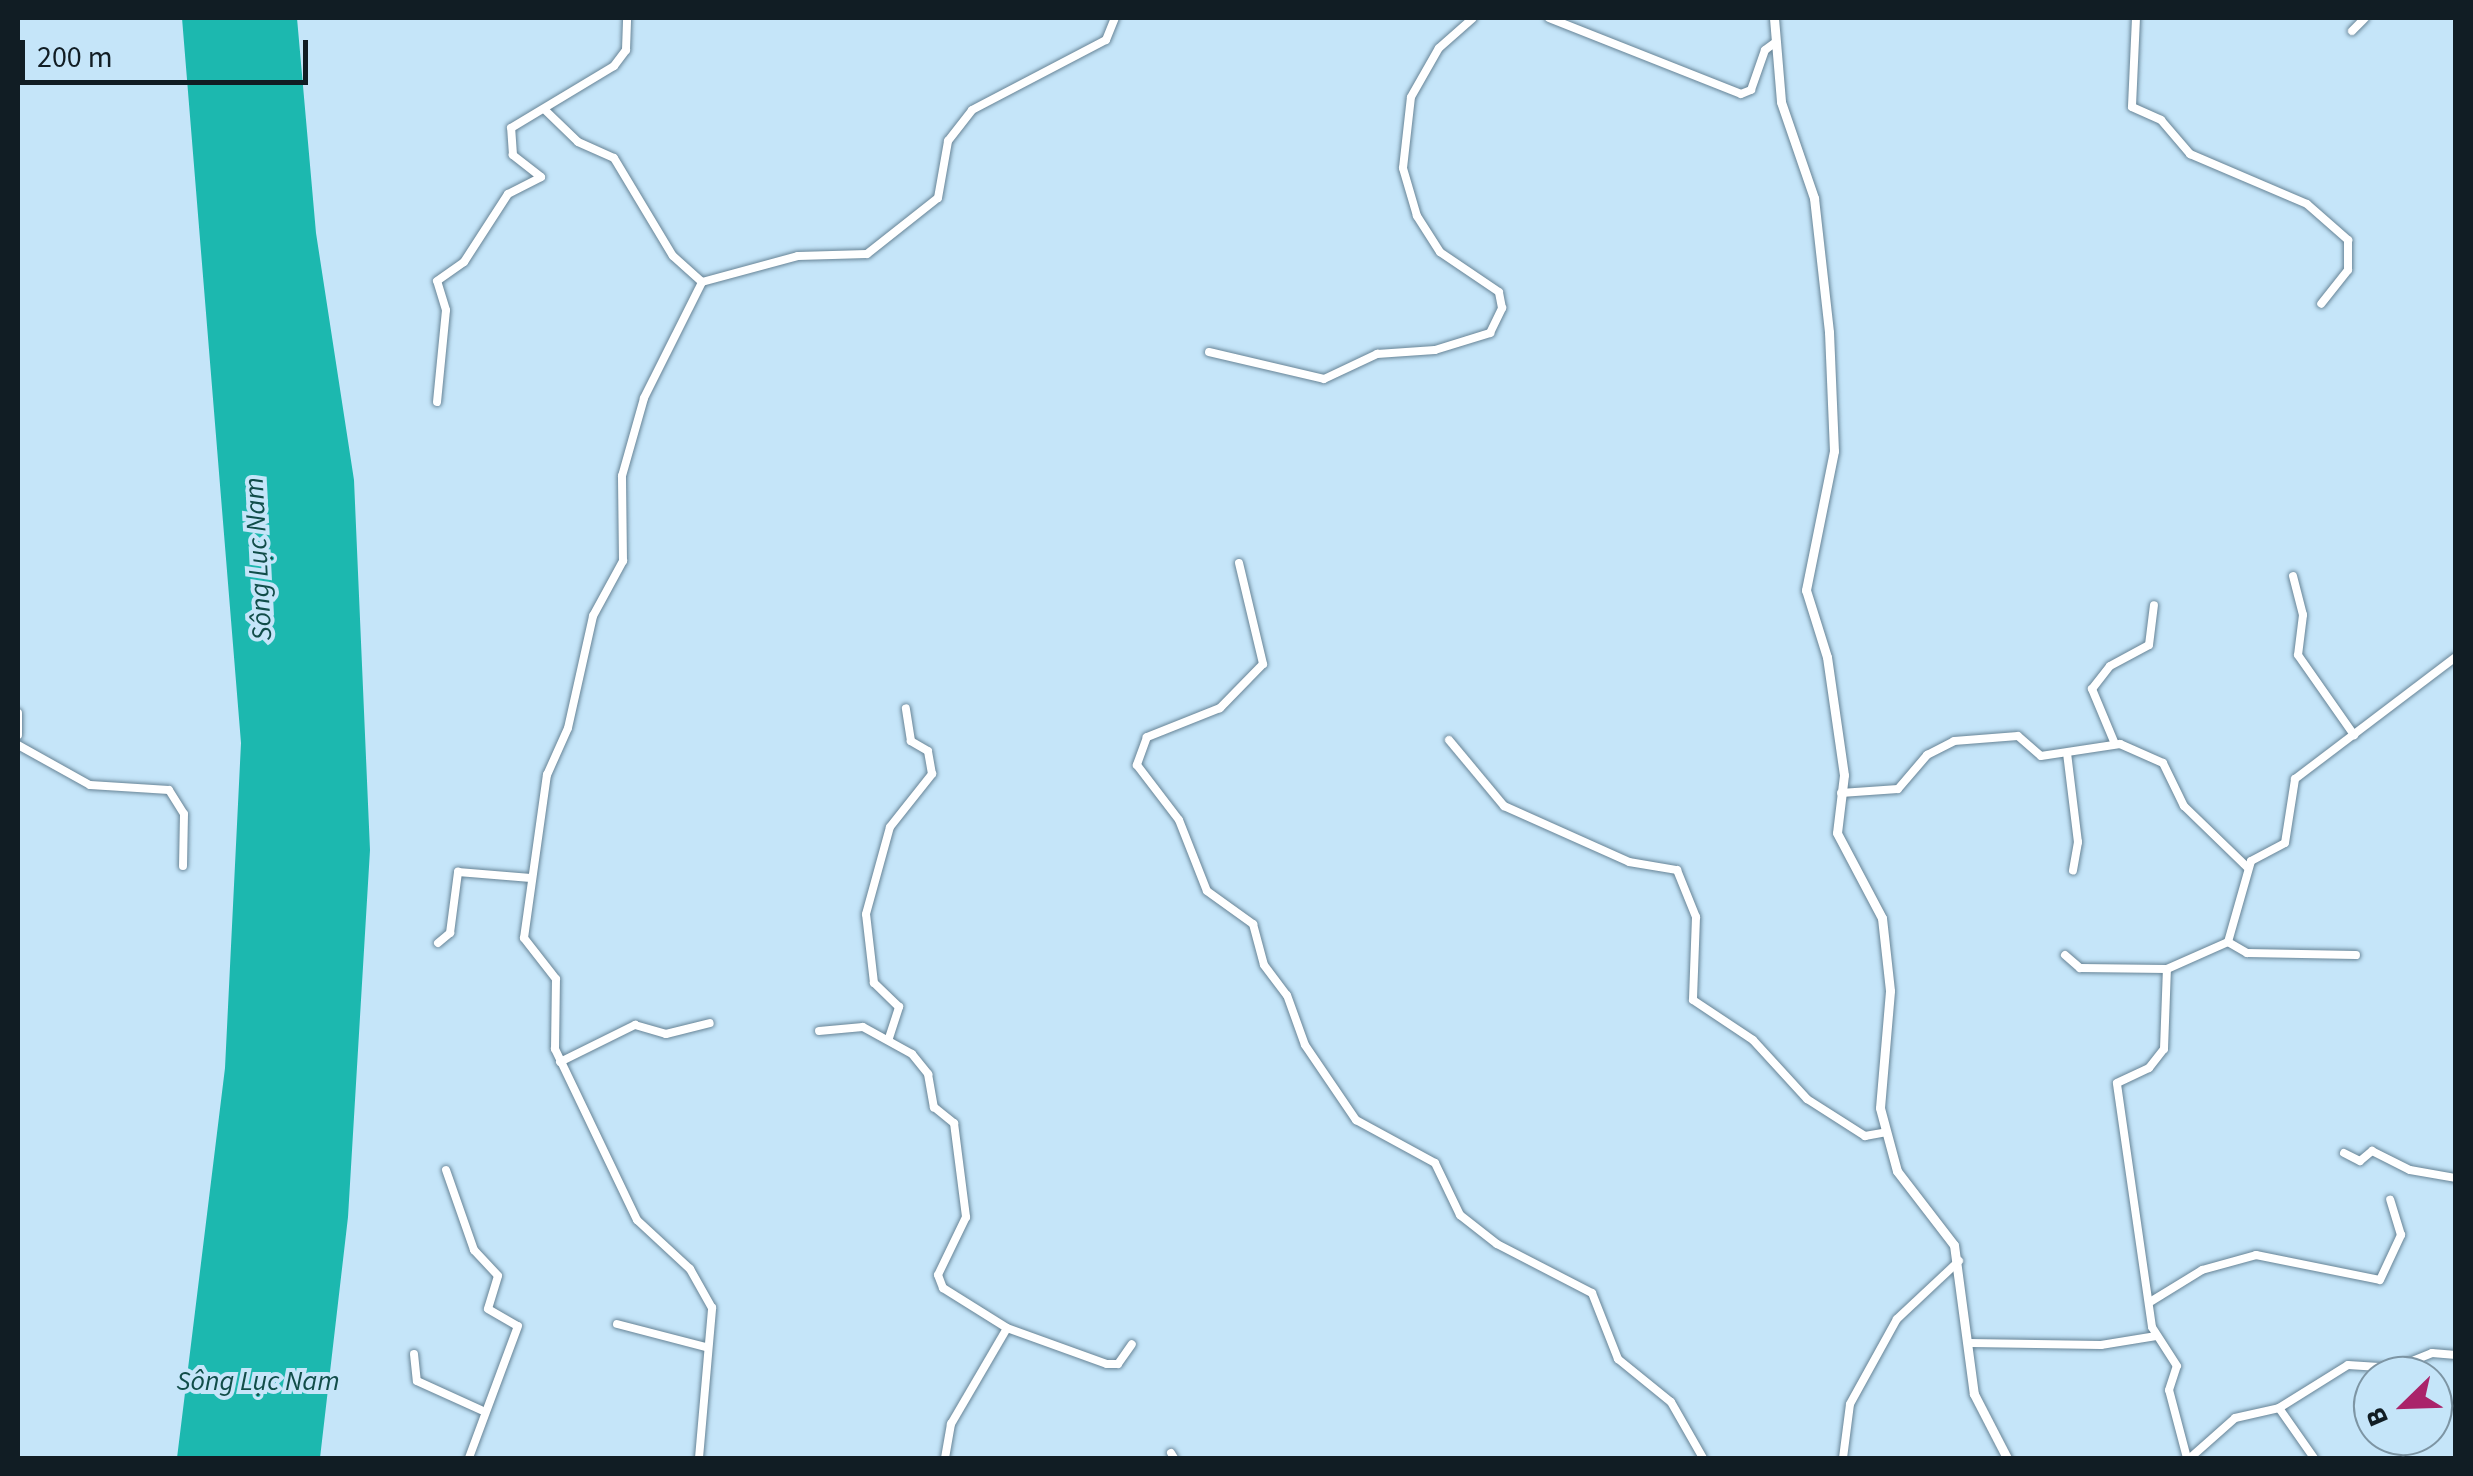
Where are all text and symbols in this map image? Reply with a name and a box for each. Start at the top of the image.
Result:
scale bar [25,20,312,82]
text: 200 m [37,36,113,79]
water label: Sông Lục Nam [237,477,279,641]
north arrow [2353,1356,2453,1456]
water label: Sông Lục Nam [176,1364,340,1398]
text: B [2356,1401,2399,1433]

